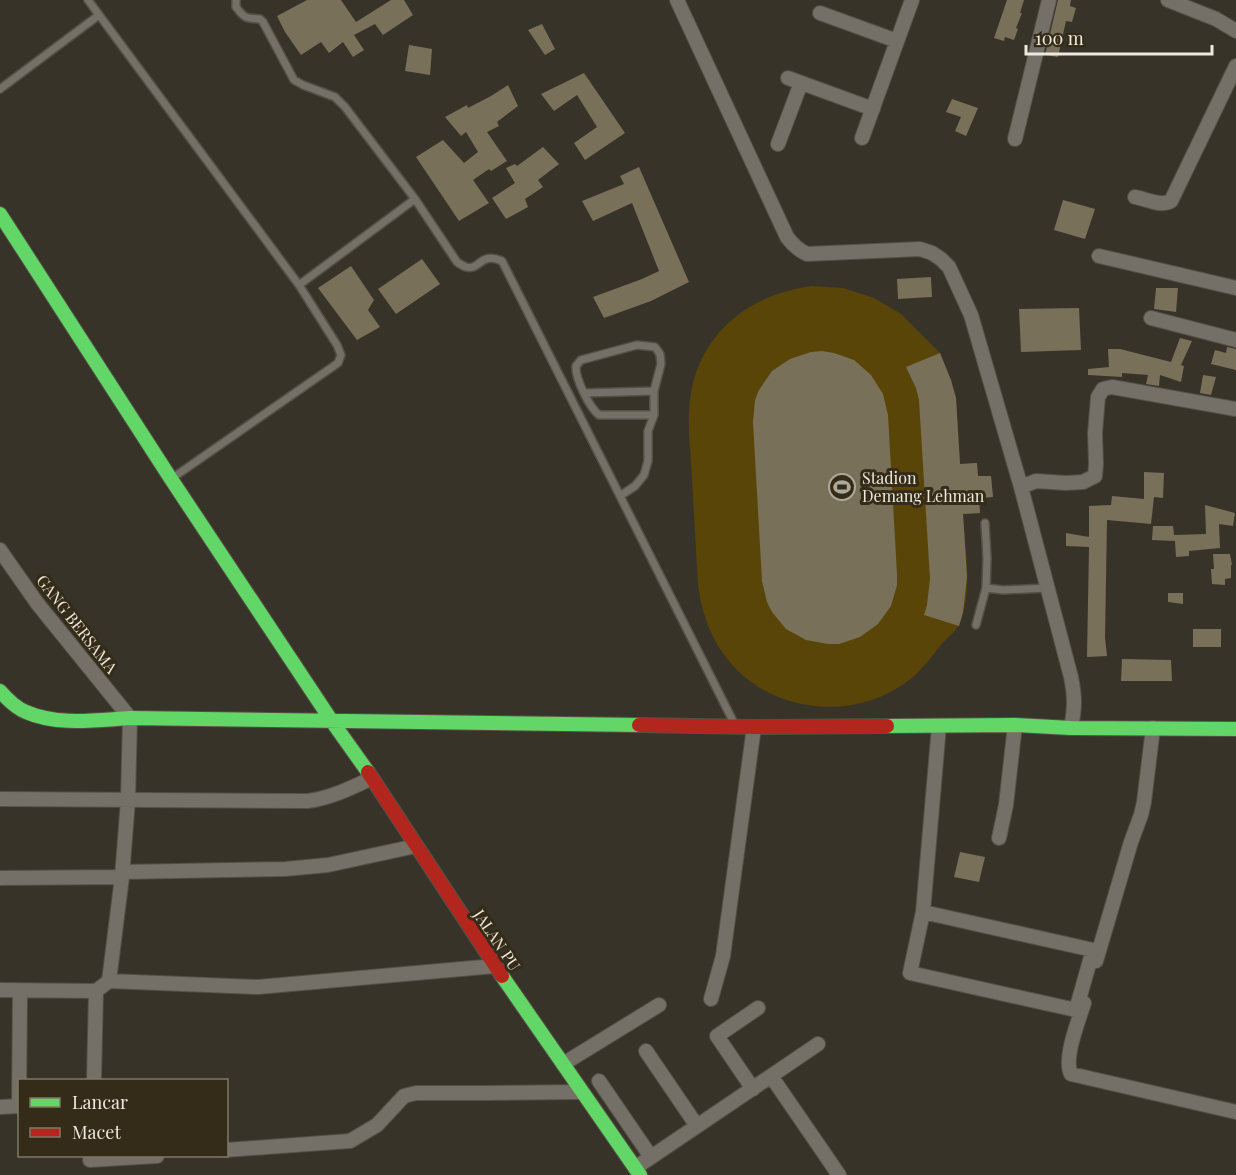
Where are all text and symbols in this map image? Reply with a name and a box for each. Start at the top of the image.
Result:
scale bar [1026,18,1212,56]
text: 100 m [1035,26,1084,50]
place label: Stadion Demang Lehman [862,467,985,506]
sports icon: Stadion Demang Lehman [827,472,857,502]
street label: GANG BERSAMA [32,570,123,678]
street label: JALAN PU [469,904,526,974]
legend [18,1079,228,1157]
text: Lancar [72,1090,128,1114]
text: Macet [72,1120,121,1144]

